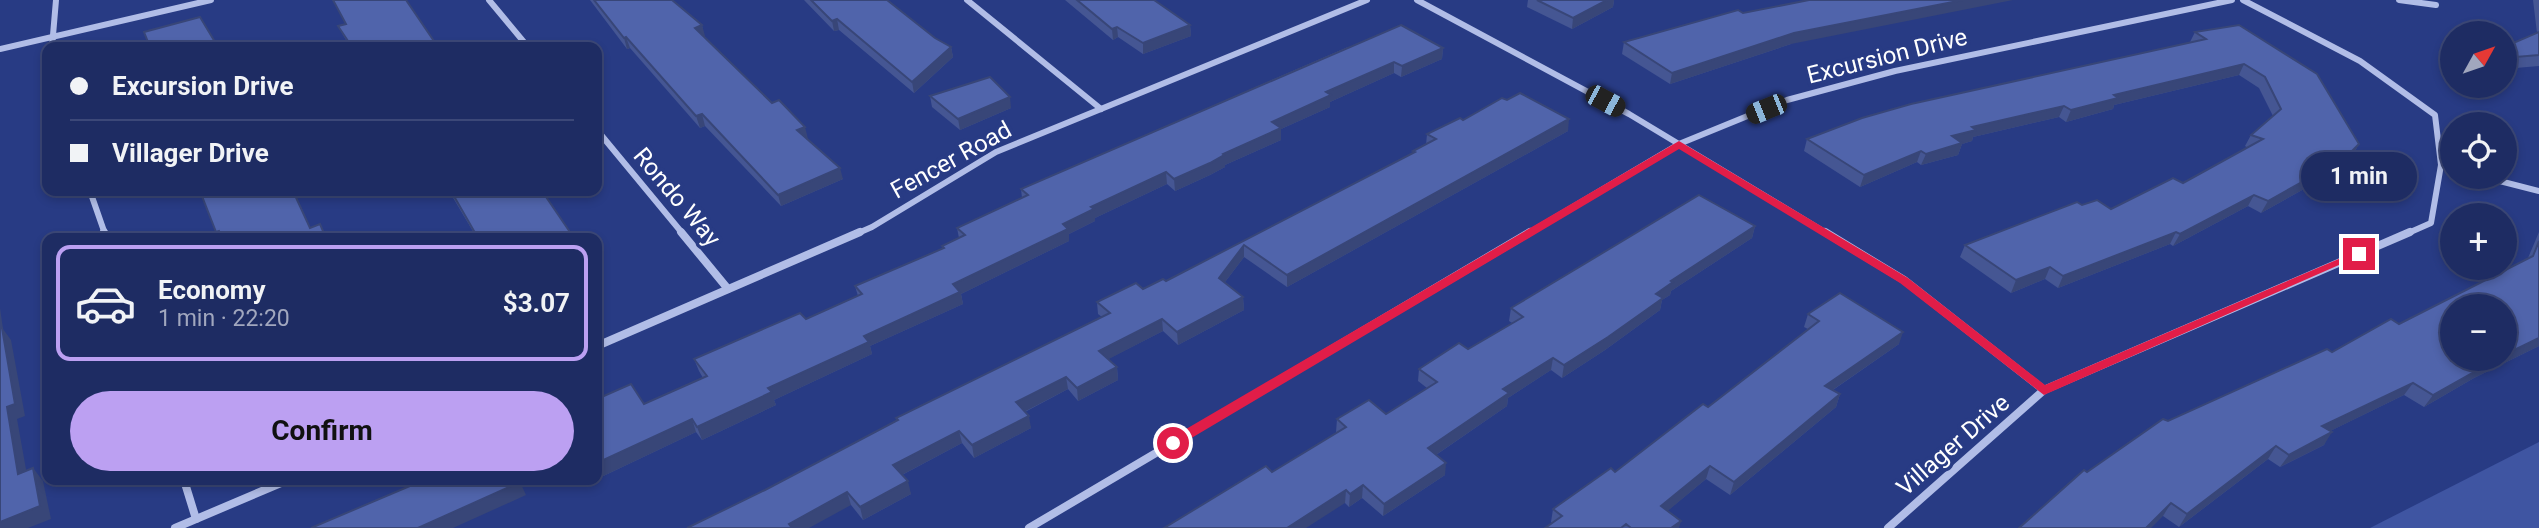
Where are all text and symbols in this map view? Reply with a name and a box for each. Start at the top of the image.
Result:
north arrow [2440,21,2516,98]
map controls [2440,21,2517,371]
street label: Excursion Drive [1804,23,1970,89]
text: Excursion Drive [112,71,294,101]
car [1582,82,1629,120]
car [1743,91,1790,127]
button: locate [2440,112,2517,189]
street label: Fencer Road [886,115,1016,205]
text: Villager Drive [112,138,269,168]
street label: Rondo Way [628,142,727,252]
callout: 1 min [2301,152,2417,202]
text: 1 min [2330,163,2388,190]
button: + [2440,203,2517,280]
route end [2343,238,2375,270]
icon: car [74,272,137,335]
text: Economy [158,275,265,305]
text: $3.07 [503,288,570,318]
button: − [2440,294,2517,371]
text: 1 min · 22:20 [158,305,290,332]
street label: Villager Drive [1891,388,2015,502]
button: Confirm [70,391,574,471]
route start [1157,427,1189,459]

